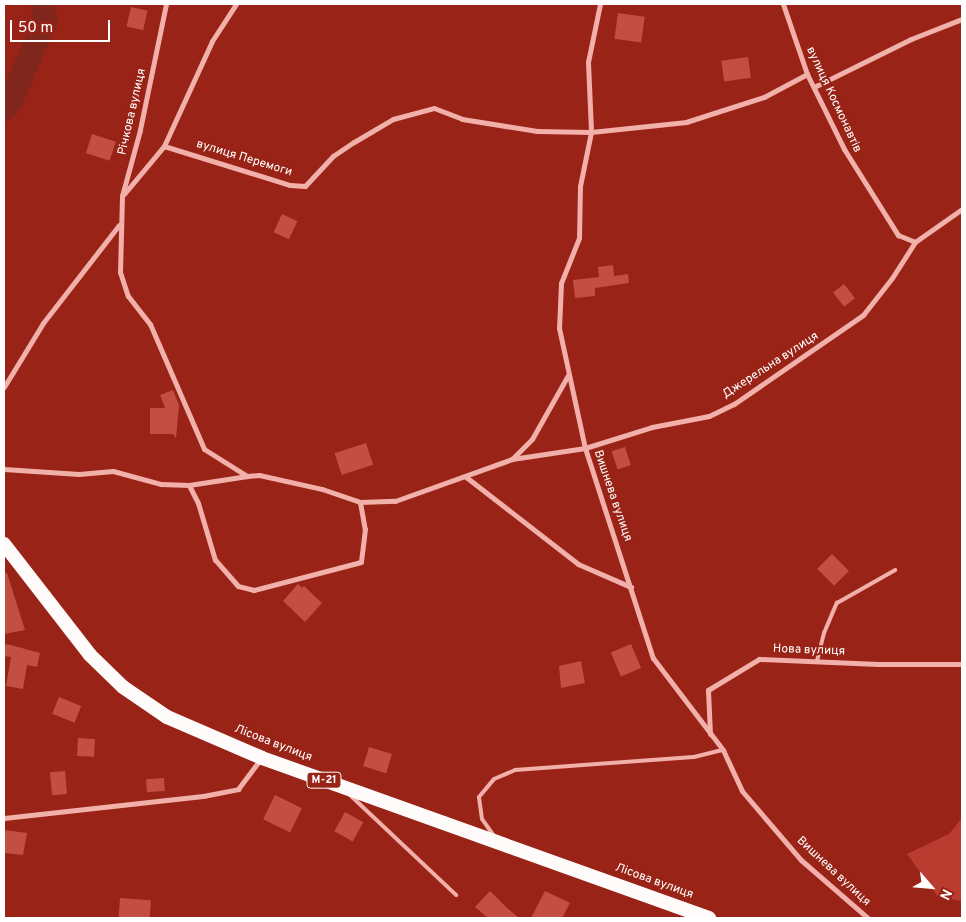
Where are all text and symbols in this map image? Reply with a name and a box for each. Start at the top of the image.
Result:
scale bar [12,10,112,42]
text: 50 m [18,19,53,38]
street label: вулиця Космонавтів [802,45,864,155]
street label: Річкова вулиця [116,67,150,157]
street label: вулиця Перемоги [194,138,294,180]
street label: Джерельна вулиця [720,330,822,402]
street label: Вишнева вулиця [590,448,634,544]
street label: Нова вулиця [773,643,845,659]
street label: Лісова вулиця [232,723,314,765]
road number: М-21 [305,772,343,788]
street label: Вишнева вулиця [793,834,873,910]
street label: Лісова вулиця [613,861,695,903]
north arrow [906,862,956,912]
text: N [935,886,955,902]

